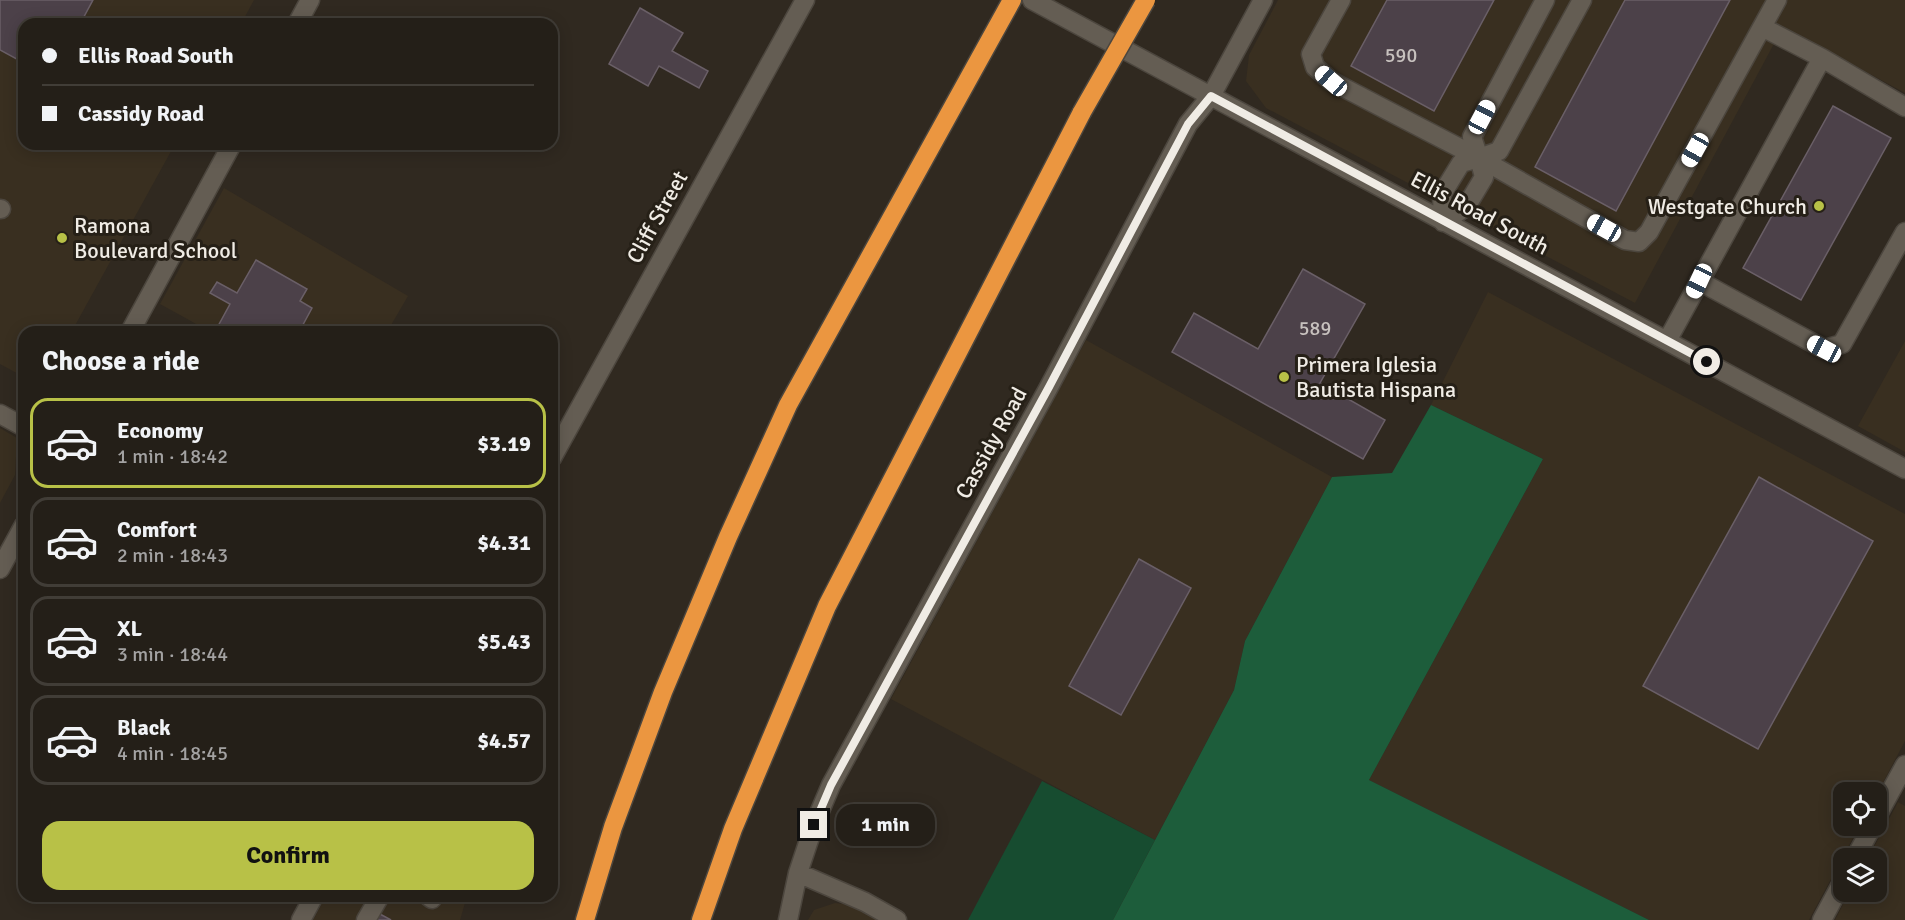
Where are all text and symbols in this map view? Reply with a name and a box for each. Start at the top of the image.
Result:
text: Ellis Road South [78,42,234,69]
house number: 590 [1385,43,1417,68]
car [1312,62,1350,100]
car [1466,97,1498,137]
text: Cassidy Road [78,100,204,127]
car [1678,130,1712,170]
street label: Ellis Road South [1406,165,1554,261]
street label: Cliff Street [621,166,694,268]
place label: Westgate Church [1648,193,1807,220]
marker: Westgate Church [1812,199,1826,213]
car [1584,211,1624,245]
place label: Ramona Boulevard School [74,212,237,264]
marker: Ramona Boulevard School [55,231,69,245]
car [1683,261,1715,301]
house number: 589 [1299,316,1331,341]
car [1804,333,1844,365]
text: Choose a ride [42,345,200,378]
route start [1693,348,1720,375]
place label: Primera Iglesia Bautista Hispana [1296,351,1456,403]
marker: Primera Iglesia Bautista Hispana [1277,370,1291,384]
street label: Cassidy Road [949,382,1033,504]
icon: car [45,416,99,470]
text: Economy [117,417,203,444]
text: $3.19 [477,430,531,457]
text: 1 min · 18:42 [117,444,228,469]
icon: car [45,515,99,569]
text: Comfort [117,516,197,543]
text: $4.31 [477,529,531,556]
text: 2 min · 18:43 [117,543,228,568]
icon: car [45,614,99,668]
text: XL [117,615,142,642]
text: $5.43 [477,628,531,655]
text: 3 min · 18:44 [117,642,228,667]
icon: car [45,713,99,767]
text: Black [117,714,171,741]
text: $4.57 [477,727,531,754]
text: 4 min · 18:45 [117,741,228,766]
map controls [1833,782,1887,902]
button: locate [1833,782,1887,836]
callout: 1 min [835,804,934,846]
route end [800,811,827,838]
text: 1 min [861,812,910,837]
button: Confirm [42,821,534,890]
button: layers [1833,848,1887,902]

